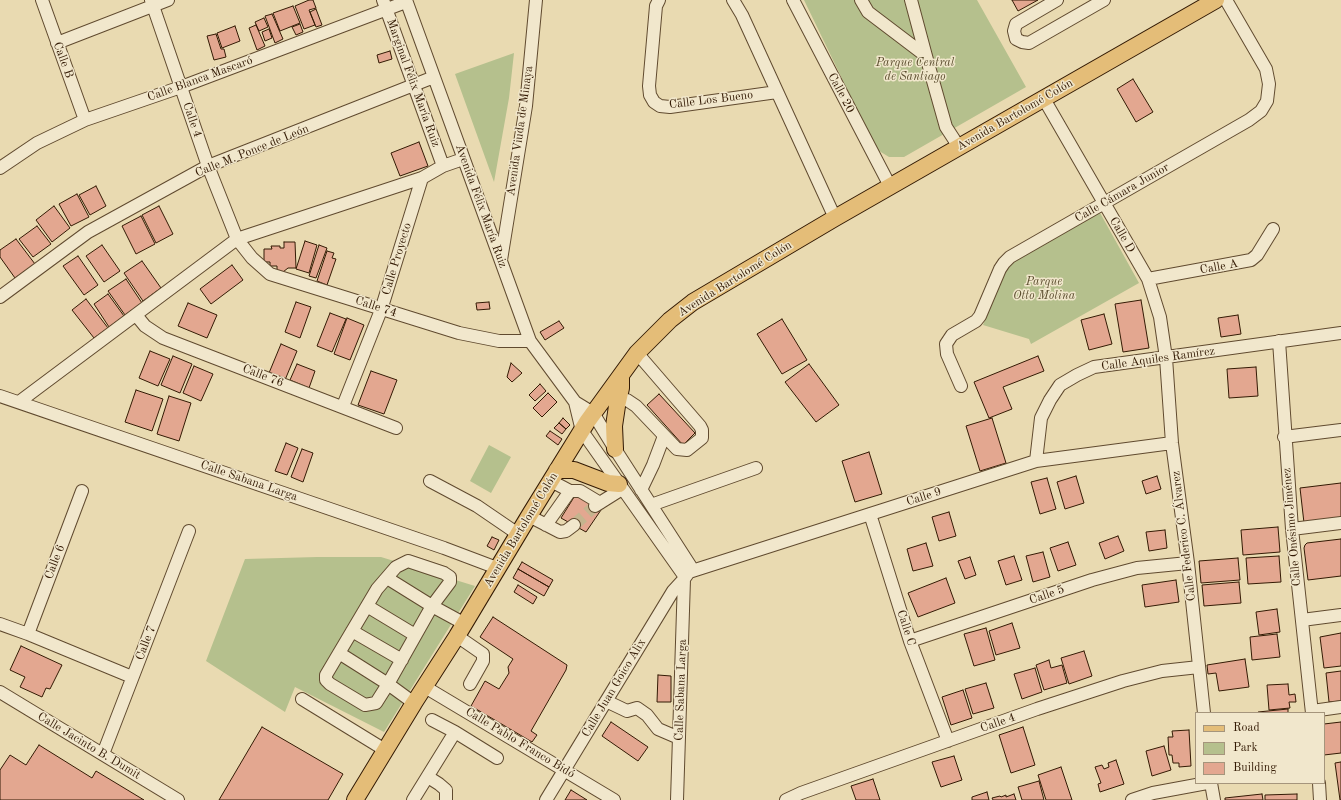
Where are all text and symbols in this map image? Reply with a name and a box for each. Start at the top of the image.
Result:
street label: Marginal Félix María Ruiz [383,17,443,149]
street label: Calle B [50,40,76,80]
street label: Calle Blanca Mascaró [145,53,255,105]
park label: Parque Central de Santiago [876,56,954,84]
street label: Avenida Viuda de Minaya [504,65,536,197]
street label: Calle 20 [824,71,858,115]
street label: Avenida Bartolomé Colón [954,76,1076,154]
street label: Calle Los Bueno [668,88,754,112]
street label: Calle 4 [179,101,205,139]
street label: Calle M. Ponce de León [193,122,311,180]
street label: Avenida Félix María Ruiz [452,142,510,270]
street label: Calle Cámara Junior [1072,160,1172,226]
street label: Calle D [1106,215,1138,255]
street label: Calle Proyecto [379,221,415,297]
street label: Avenida Bartolomé Colón [675,238,795,320]
street label: Calle A [1199,257,1239,277]
park label: Parque Otto Molina [1013,275,1075,303]
street label: Calle 74 [353,293,399,321]
street label: Calle Aquiles Ramírez [1100,344,1216,374]
street label: Calle 76 [240,362,286,390]
street label: Calle Sabana Larga [199,458,299,504]
street label: Calle Onésimo Jiménez [1280,467,1304,587]
street label: Avenida Bartolomé Colón [481,470,561,590]
street label: Calle Federico C. Álvarez [1169,470,1199,602]
street label: Calle 9 [905,485,943,509]
street label: Calle 6 [42,542,68,582]
street label: Calle 5 [1028,582,1066,608]
street label: Calle C [893,608,919,648]
street label: Calle 7 [133,623,159,663]
street label: Calle Juan Goico Alix [579,636,649,740]
street label: Calle Sabana Larga [672,639,690,741]
street label: Calle Pablo Franco Bidó [463,705,577,781]
street label: Calle Jacinto B. Dumit [35,709,143,783]
street label: Calle 4 [979,710,1017,736]
legend [1195,712,1325,784]
text: Road [1233,722,1260,734]
text: Park [1233,742,1258,754]
text: Building [1233,762,1277,774]

